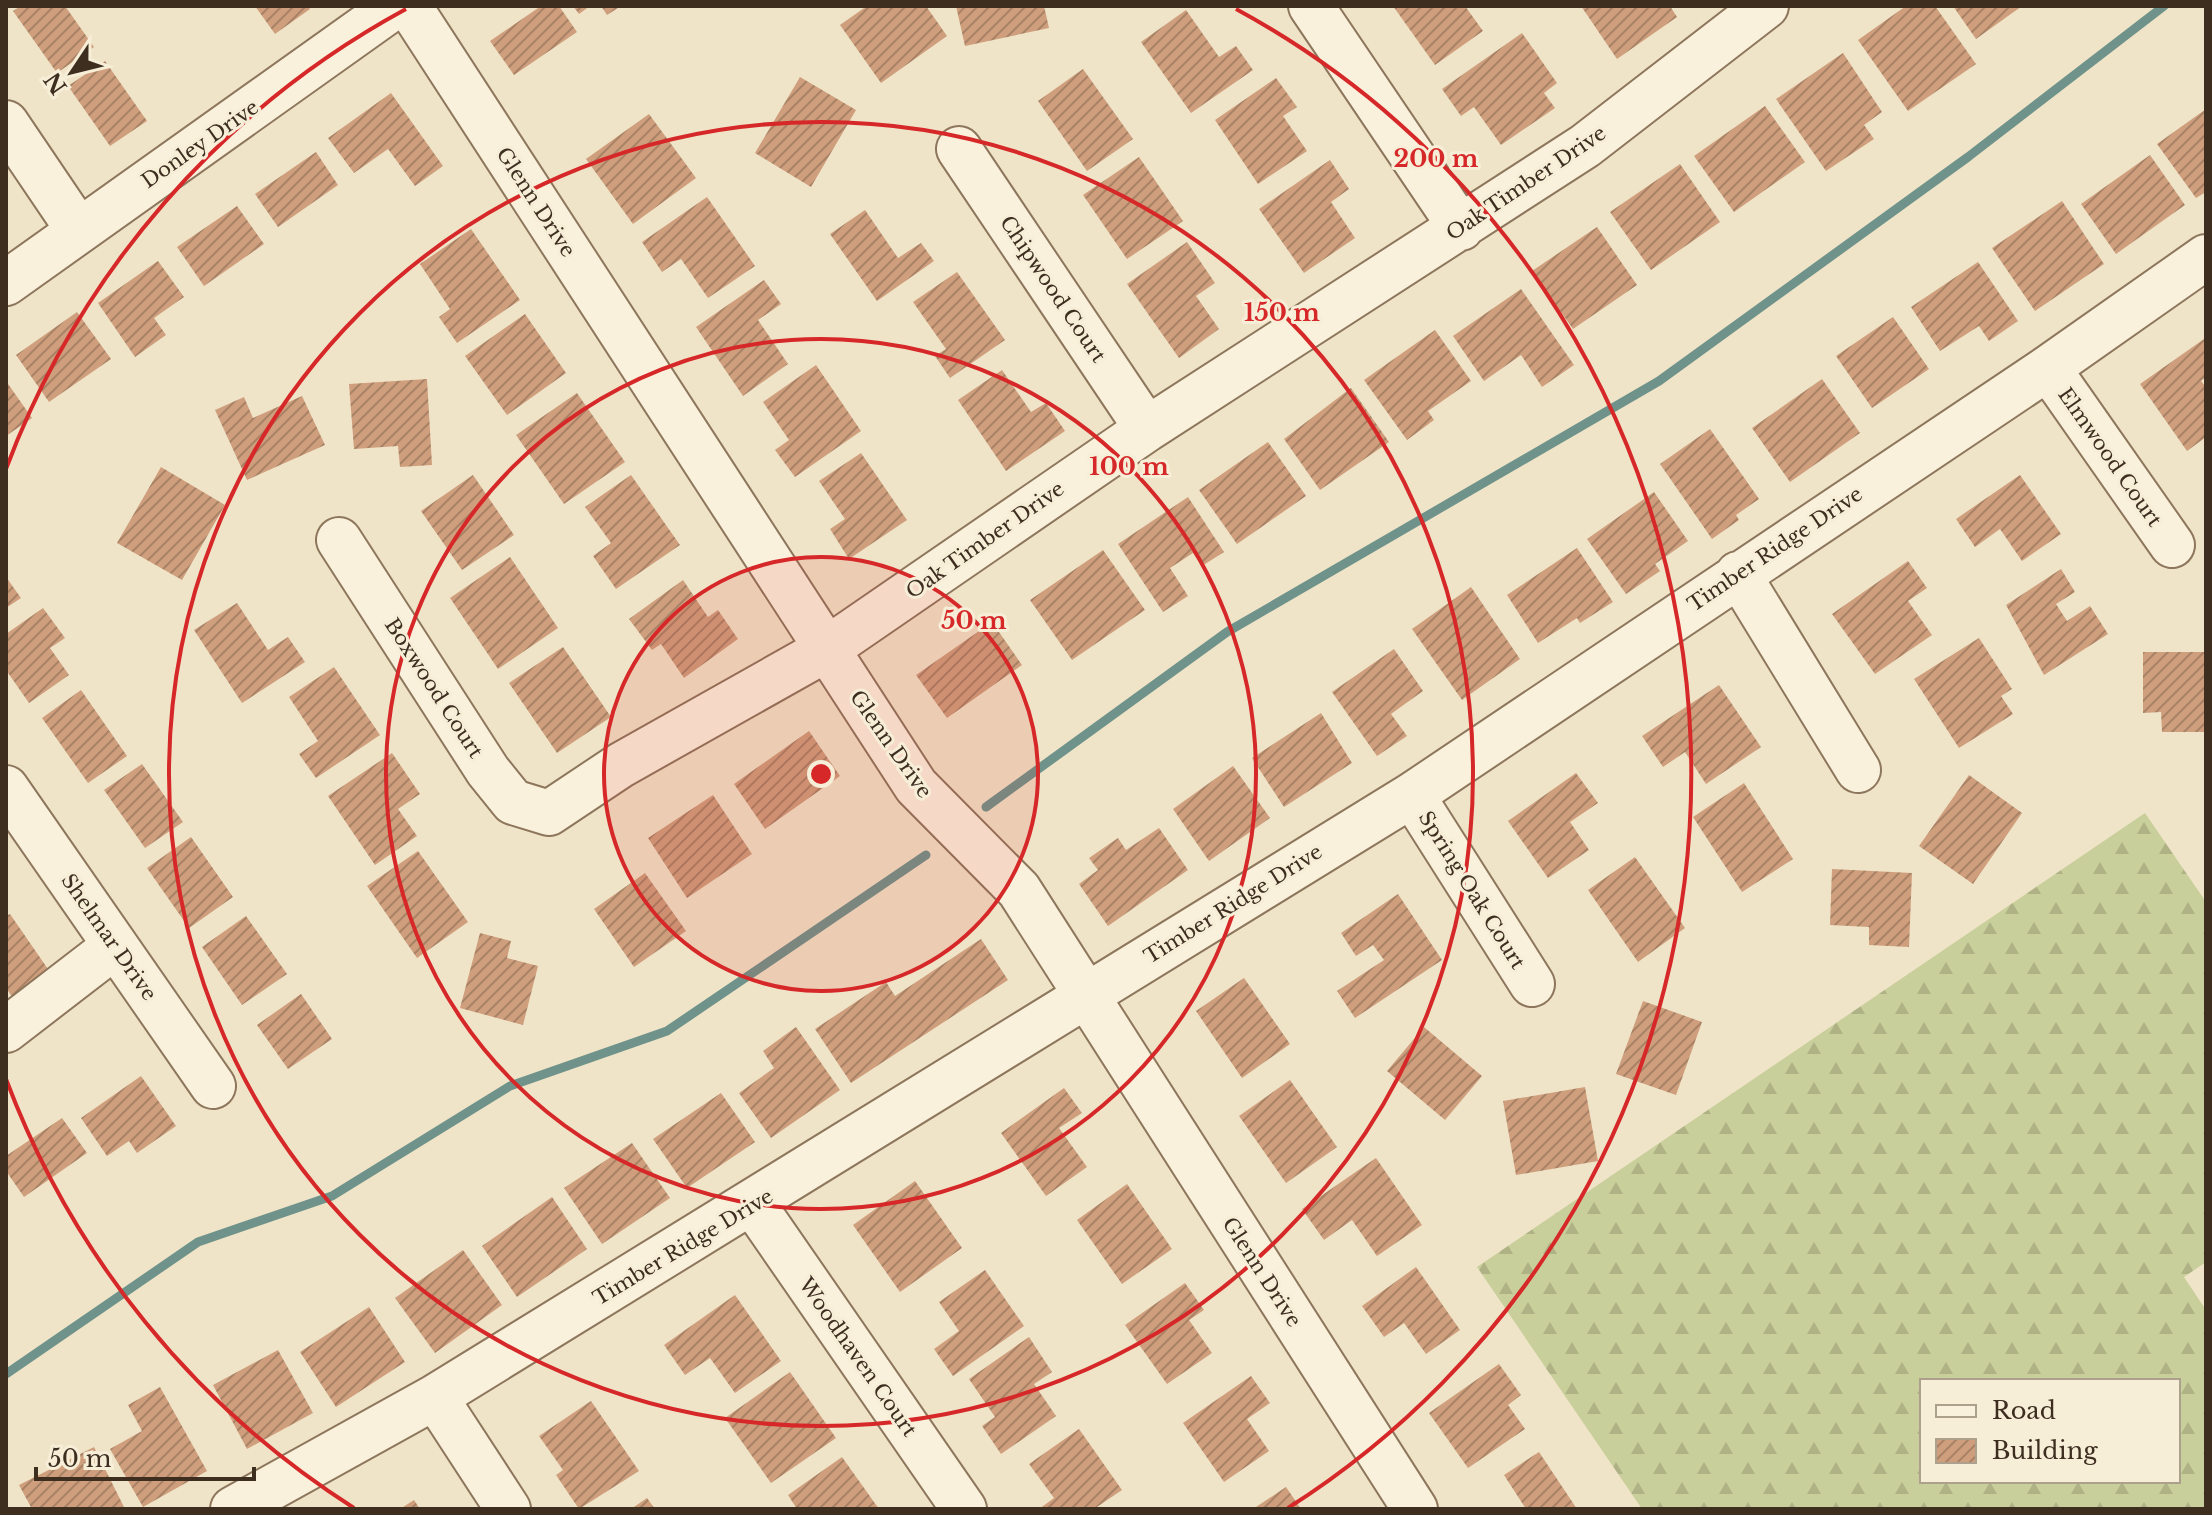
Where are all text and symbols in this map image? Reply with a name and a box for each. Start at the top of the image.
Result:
north arrow [32,32,112,112]
text: N [39,67,73,99]
street label: Donley Drive [137,95,263,193]
street label: Oak Timber Drive [1442,121,1610,245]
street label: Glenn Drive [492,143,580,261]
text: 200 m [1394,144,1479,173]
street label: Chipwood Court [995,211,1111,367]
text: 150 m [1244,298,1320,327]
street label: Elmwood Court [2053,383,2167,531]
text: 100 m [1089,452,1169,481]
street label: Oak Timber Drive [901,476,1069,604]
street label: Timber Ridge Drive [1683,482,1867,616]
text: 50 m [941,606,1007,635]
street label: Boxwood Court [380,614,488,763]
street label: Glenn Drive [845,686,937,802]
centre of rings [807,760,835,788]
street label: Spring Oak Court [1414,807,1530,974]
street label: Timber Ridge Drive [1140,839,1326,969]
street label: Shelmar Drive [56,869,162,1005]
street label: Timber Ridge Drive [589,1184,777,1310]
street label: Glenn Drive [1218,1213,1306,1331]
street label: Woodhaven Court [794,1272,922,1441]
legend [1920,1379,2180,1483]
text: Road [1992,1396,2056,1425]
scale bar [36,1431,254,1481]
text: Building [1992,1436,2098,1465]
text: 50 m [48,1444,112,1473]

